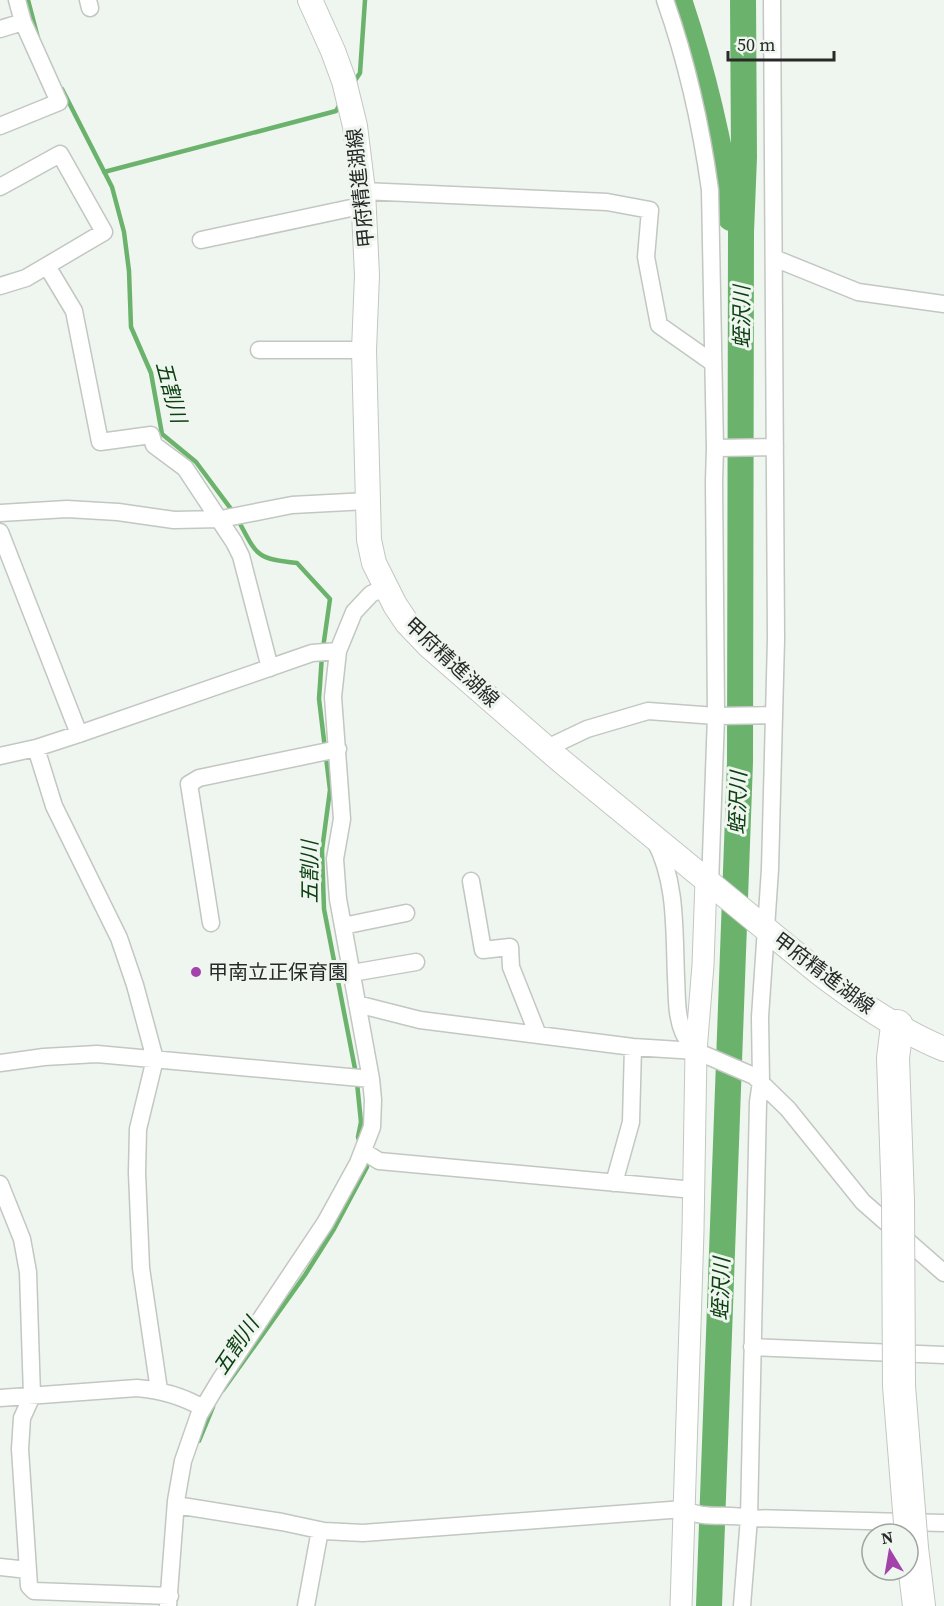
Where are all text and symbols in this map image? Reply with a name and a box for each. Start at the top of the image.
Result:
scale bar [728,24,834,62]
text: 50 m [737,32,775,57]
street label: 甲府精進湖線 [340,127,380,249]
water label: 蛭沢川 [727,284,756,349]
water label: 五割川 [149,358,194,428]
street label: 甲府精進湖線 [399,611,505,713]
water label: 蛭沢川 [722,769,753,835]
water label: 五割川 [295,839,324,904]
street label: 甲府精進湖線 [768,926,880,1020]
place label: 甲南立正保育園 [208,958,348,986]
marker: 甲南立正保育園 [189,965,203,979]
water label: 蛭沢川 [705,1255,736,1321]
water label: 五割川 [206,1310,266,1380]
north arrow [860,1522,920,1582]
text: N [879,1525,895,1549]

